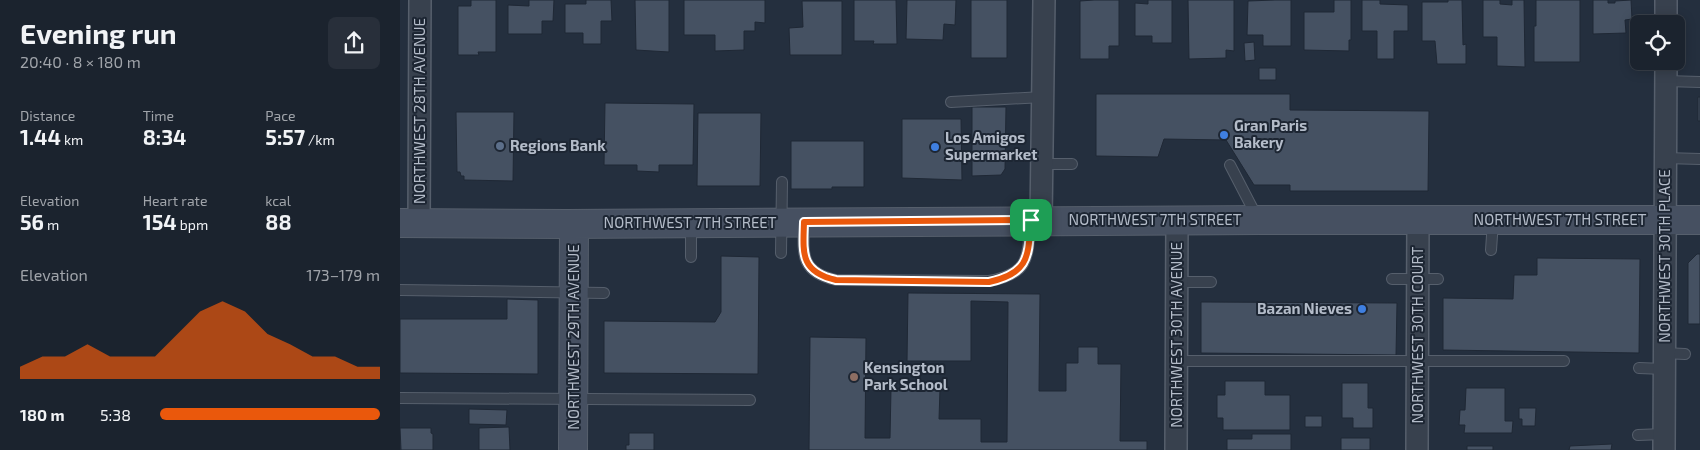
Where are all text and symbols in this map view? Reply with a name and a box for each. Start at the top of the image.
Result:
map controls [1630,15,1685,70]
button: locate [1630,15,1685,70]
text: Evening run [20,16,177,50]
button: share [328,17,380,69]
street label: NORTHWEST 28TH AVENUE [410,18,428,204]
text: 20:40 · 8 × 180 m [20,52,141,71]
text: Distance [20,107,75,124]
text: Time [143,107,174,124]
text: Pace [265,107,295,124]
place label: Gran Paris Bakery [1234,116,1307,152]
text: 1.44 [20,124,61,149]
text: 8:34 [143,124,186,149]
text: 5:57 [265,124,305,149]
place label: Los Amigos Supermarket [945,128,1037,163]
marker: Gran Paris Bakery [1218,129,1230,141]
text: km [61,131,83,148]
text: /km [305,131,335,148]
place label: Regions Bank [510,136,606,154]
marker: Regions Bank [494,140,506,152]
marker: Los Amigos Supermarket [929,141,941,153]
street label: NORTHWEST 30TH PLACE [1655,169,1673,343]
text: Elevation [20,192,79,209]
text: Heart rate [143,192,207,209]
text: kcal [265,192,291,209]
pin [1010,199,1052,241]
icon: arrive [1017,206,1045,234]
text: 56 [20,209,44,234]
text: 154 [143,209,177,234]
text: 88 [265,209,292,234]
street label: NORTHWEST 7TH STREET [1069,210,1242,228]
street label: NORTHWEST 7TH STREET [1474,210,1647,228]
street label: NORTHWEST 7TH STREET [604,213,777,231]
text: m [44,216,59,233]
text: bpm [177,216,208,233]
street label: NORTHWEST 30TH AVENUE [1167,242,1185,428]
street label: NORTHWEST 29TH AVENUE [564,244,582,430]
street label: NORTHWEST 30TH COURT [1408,246,1426,423]
text: Elevation [20,265,88,284]
text: 173–179 m [306,265,380,284]
place label: Bazan Nieves [1257,299,1352,317]
marker: Bazan Nieves [1356,303,1368,315]
place label: Kensington Park School [864,358,948,393]
marker: Kensington Park School [848,371,860,383]
text: 180 m [20,405,65,424]
text: 5:38 [100,405,131,424]

